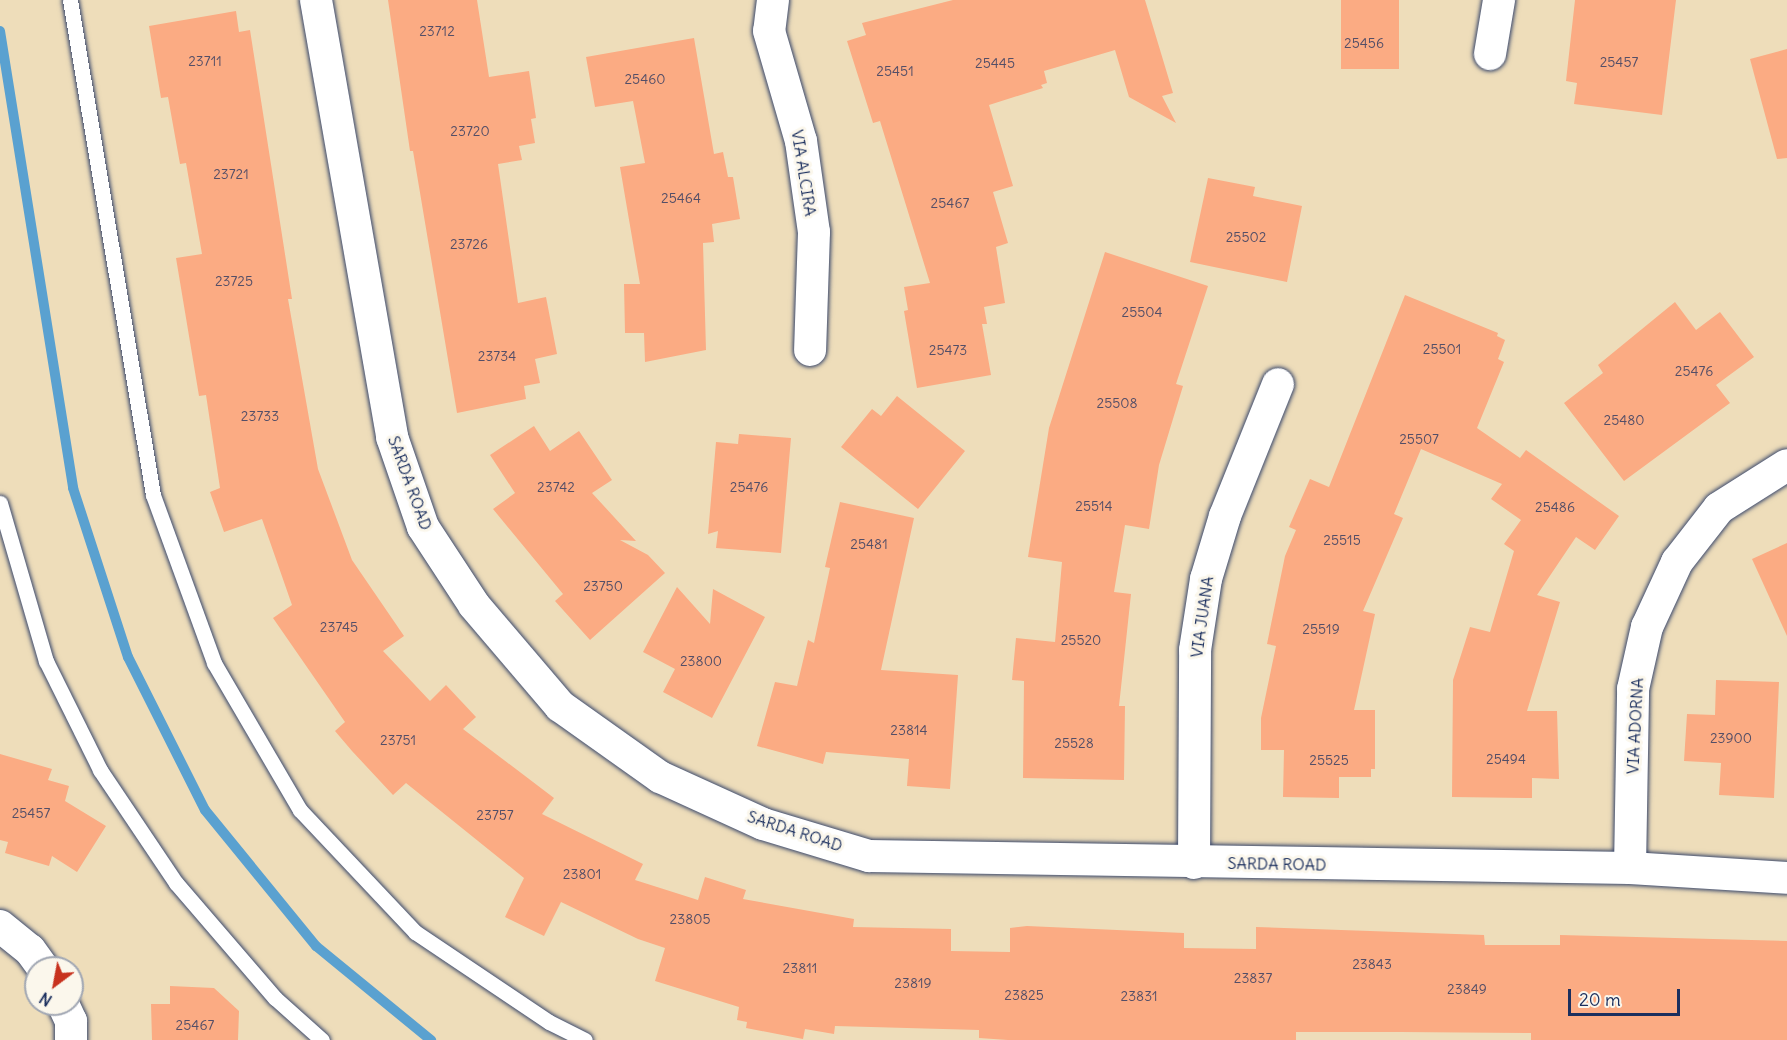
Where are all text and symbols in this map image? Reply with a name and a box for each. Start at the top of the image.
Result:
house number: 23712 [419,23,455,39]
house number: 25456 [1344,35,1384,51]
house number: 23711 [188,53,222,69]
house number: 25457 [1600,54,1638,70]
house number: 25445 [975,55,1015,71]
house number: 25451 [876,63,914,79]
house number: 25460 [624,71,666,87]
house number: 23720 [450,123,490,139]
street label: VIA ALCIRA [788,128,820,218]
house number: 23721 [213,166,249,182]
house number: 25464 [661,190,701,206]
house number: 25467 [931,195,969,211]
house number: 25502 [1226,229,1266,245]
house number: 23726 [450,236,488,252]
house number: 23725 [215,273,253,289]
house number: 25504 [1121,304,1163,320]
house number: 25501 [1423,341,1461,357]
house number: 25473 [929,342,967,358]
house number: 23734 [478,348,516,364]
house number: 25476 [1675,363,1713,379]
house number: 25508 [1096,395,1138,411]
house number: 23733 [241,408,279,424]
house number: 25480 [1603,412,1645,428]
house number: 25507 [1399,431,1439,447]
street label: SARDA ROAD [384,433,436,533]
house number: 23742 [537,479,575,495]
house number: 25476 [730,479,768,495]
house number: 25514 [1075,498,1113,514]
house number: 25486 [1535,499,1575,515]
house number: 25515 [1323,532,1361,548]
house number: 25481 [850,536,888,552]
street label: VIA JUANA [1187,575,1217,659]
house number: 23750 [583,578,623,594]
house number: 23745 [320,619,358,635]
house number: 25519 [1302,621,1340,637]
house number: 25520 [1061,632,1101,648]
house number: 23800 [680,653,722,669]
street label: VIA ADORNA [1623,677,1647,775]
house number: 23814 [890,722,928,738]
house number: 23900 [1710,730,1752,746]
house number: 23751 [380,732,416,748]
house number: 25528 [1054,735,1094,751]
house number: 25494 [1486,751,1526,767]
house number: 25525 [1309,752,1349,768]
house number: 25457 [12,805,50,821]
house number: 23757 [476,807,514,823]
street label: SARDA ROAD [745,807,845,855]
street label: SARDA ROAD [1227,854,1327,874]
house number: 23801 [563,866,601,882]
house number: 23805 [670,911,710,927]
north arrow [24,956,84,1016]
house number: 23843 [1352,956,1392,972]
house number: 23811 [783,960,817,976]
house number: 23837 [1234,970,1272,986]
house number: 23819 [894,975,932,991]
scale bar [1571,977,1684,1015]
house number: 23849 [1447,981,1487,997]
house number: 23825 [1004,987,1044,1003]
text: N [36,988,56,1011]
house number: 23831 [1120,988,1158,1004]
text: 20 m [1579,988,1621,1011]
house number: 25467 [176,1017,214,1033]

